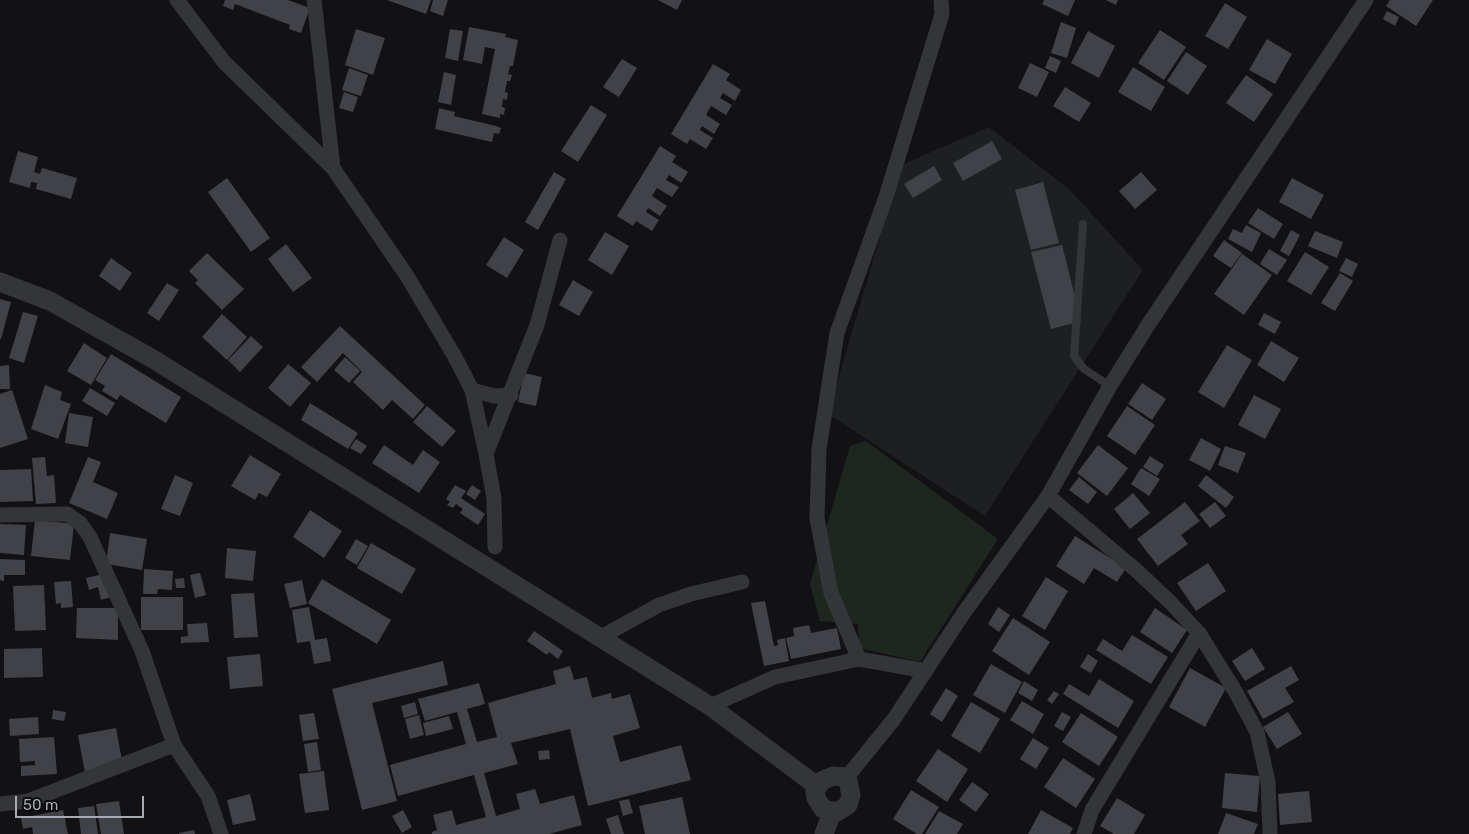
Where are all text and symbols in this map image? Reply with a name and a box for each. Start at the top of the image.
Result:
scale bar [18,786,146,818]
text: 50 m [23,796,58,814]

